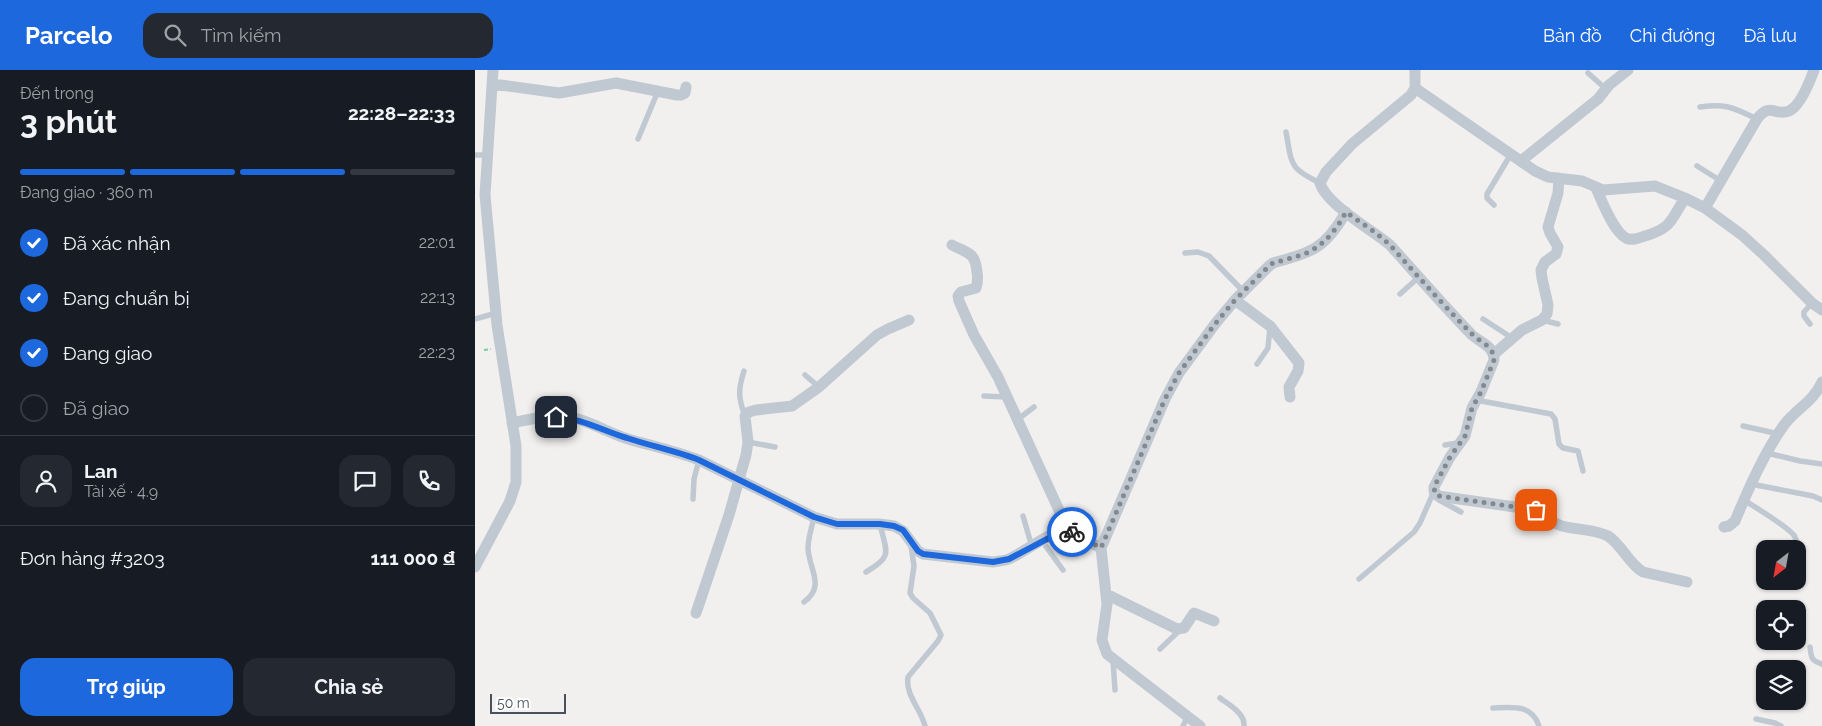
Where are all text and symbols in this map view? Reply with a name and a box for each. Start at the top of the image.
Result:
search box [143,13,493,58]
text: Parcelo [25,21,113,50]
icon: search [161,21,189,49]
text: Tìm kiếm [201,24,282,46]
text: Bản đồ [1543,25,1602,46]
text: Chỉ đường [1630,25,1715,46]
text: Đã lưu [1743,25,1797,46]
text: Đến trong [20,84,94,103]
text: 22:28–22:33 [348,102,455,124]
text: 3 phút [20,103,117,140]
text: Đang giao · 360 m [20,183,153,202]
icon: check [20,229,48,257]
text: Đã xác nhận [63,232,171,254]
text: 22:01 [419,233,455,252]
icon: check [20,284,48,312]
text: Đang chuẩn bị [63,287,190,309]
text: 22:13 [420,288,455,307]
icon: check [20,339,48,367]
text: Đang giao [63,342,152,364]
text: 22:23 [418,343,455,362]
pin [535,396,577,438]
text: Đã giao [63,397,129,419]
icon: home [542,403,570,431]
button: person [20,455,72,507]
button: chat [339,455,391,507]
button: phone [403,455,455,507]
text: Lan [84,460,117,482]
text: Tài xế · 4.9 [84,482,158,501]
pin [1515,489,1557,531]
icon: bag [1522,496,1550,524]
courier [1047,507,1097,557]
icon: bike [1058,518,1086,546]
north arrow [1756,540,1806,590]
map controls [1756,540,1806,710]
text: Đơn hàng #3203 [20,547,165,569]
text: 111 000 ₫ [370,547,455,569]
button: locate [1756,600,1806,650]
button: Trợ giúp [20,658,233,716]
button: Chia sẻ [243,658,455,716]
button: layers [1756,660,1806,710]
scale bar [490,691,566,714]
text: 50 m [497,695,530,711]

